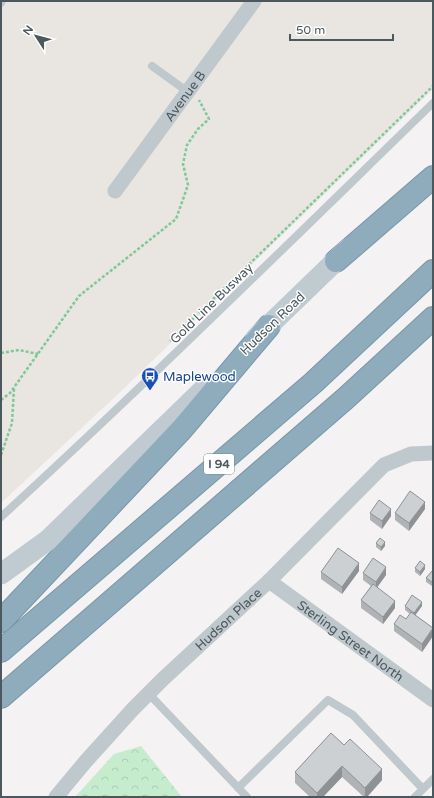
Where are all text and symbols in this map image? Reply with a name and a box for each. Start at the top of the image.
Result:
north arrow [16,16,56,56]
scale bar [290,16,393,42]
text: N [20,23,36,38]
text: 50 m [296,23,325,37]
street label: Avenue B [162,68,209,125]
street label: Gold Line Busway [167,260,257,347]
street label: Hudson Road [237,289,308,359]
bus stop icon: Maplewood [140,366,160,391]
place label: Maplewood [163,369,236,385]
road number: I 94 [204,454,234,474]
street label: Hudson Place [192,585,265,654]
street label: Sterling Street North [294,597,406,685]

